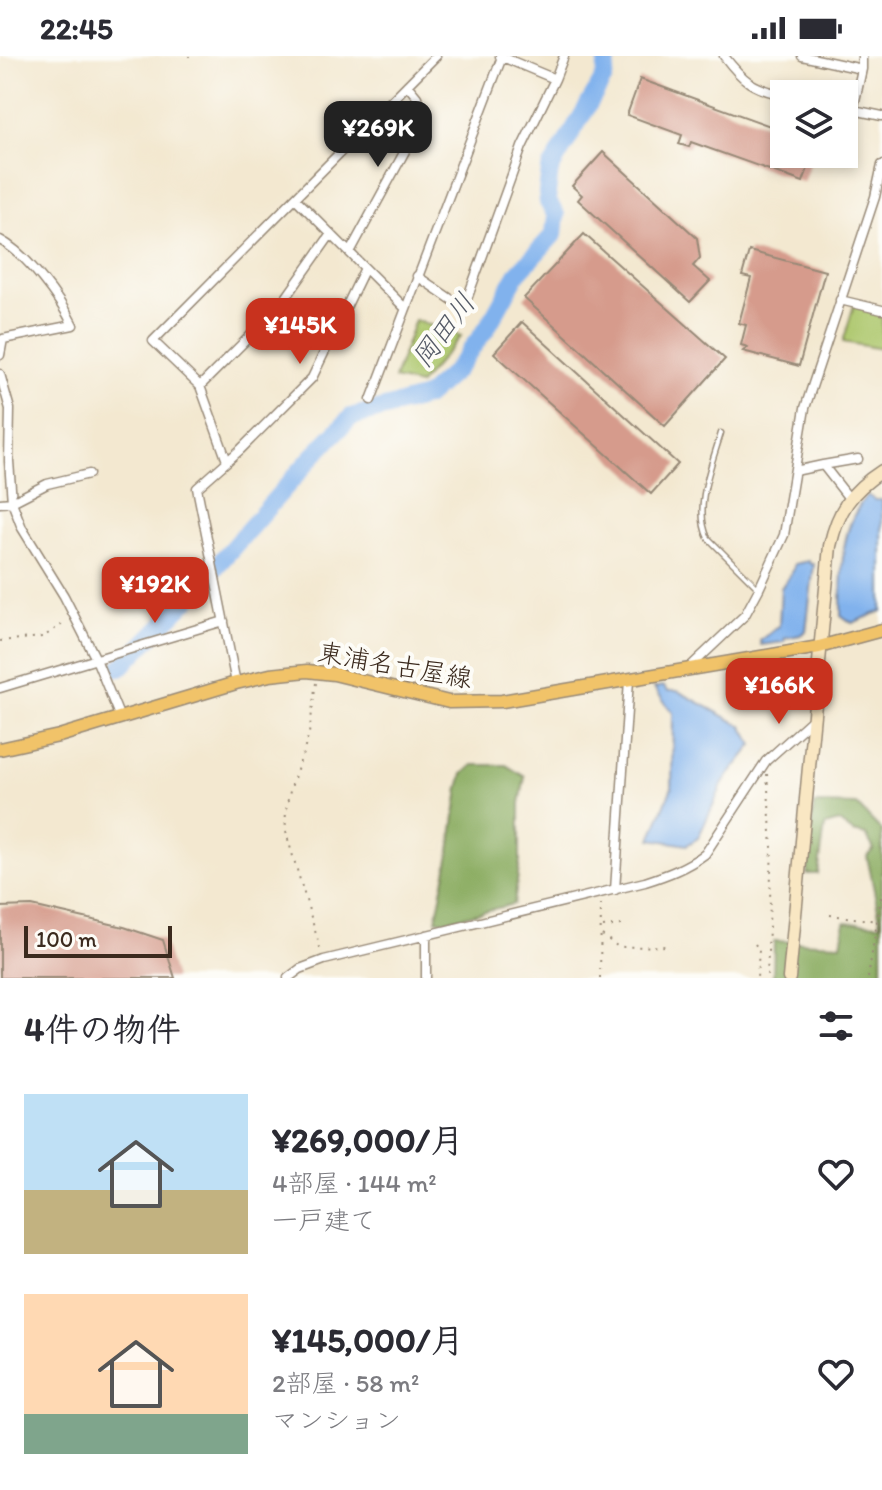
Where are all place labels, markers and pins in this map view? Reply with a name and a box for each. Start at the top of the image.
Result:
pin: ¥269K [322,101,434,169]
pin: ¥145K [244,298,356,366]
pin: ¥192K [99,557,211,625]
pin: ¥166K [723,658,835,726]

